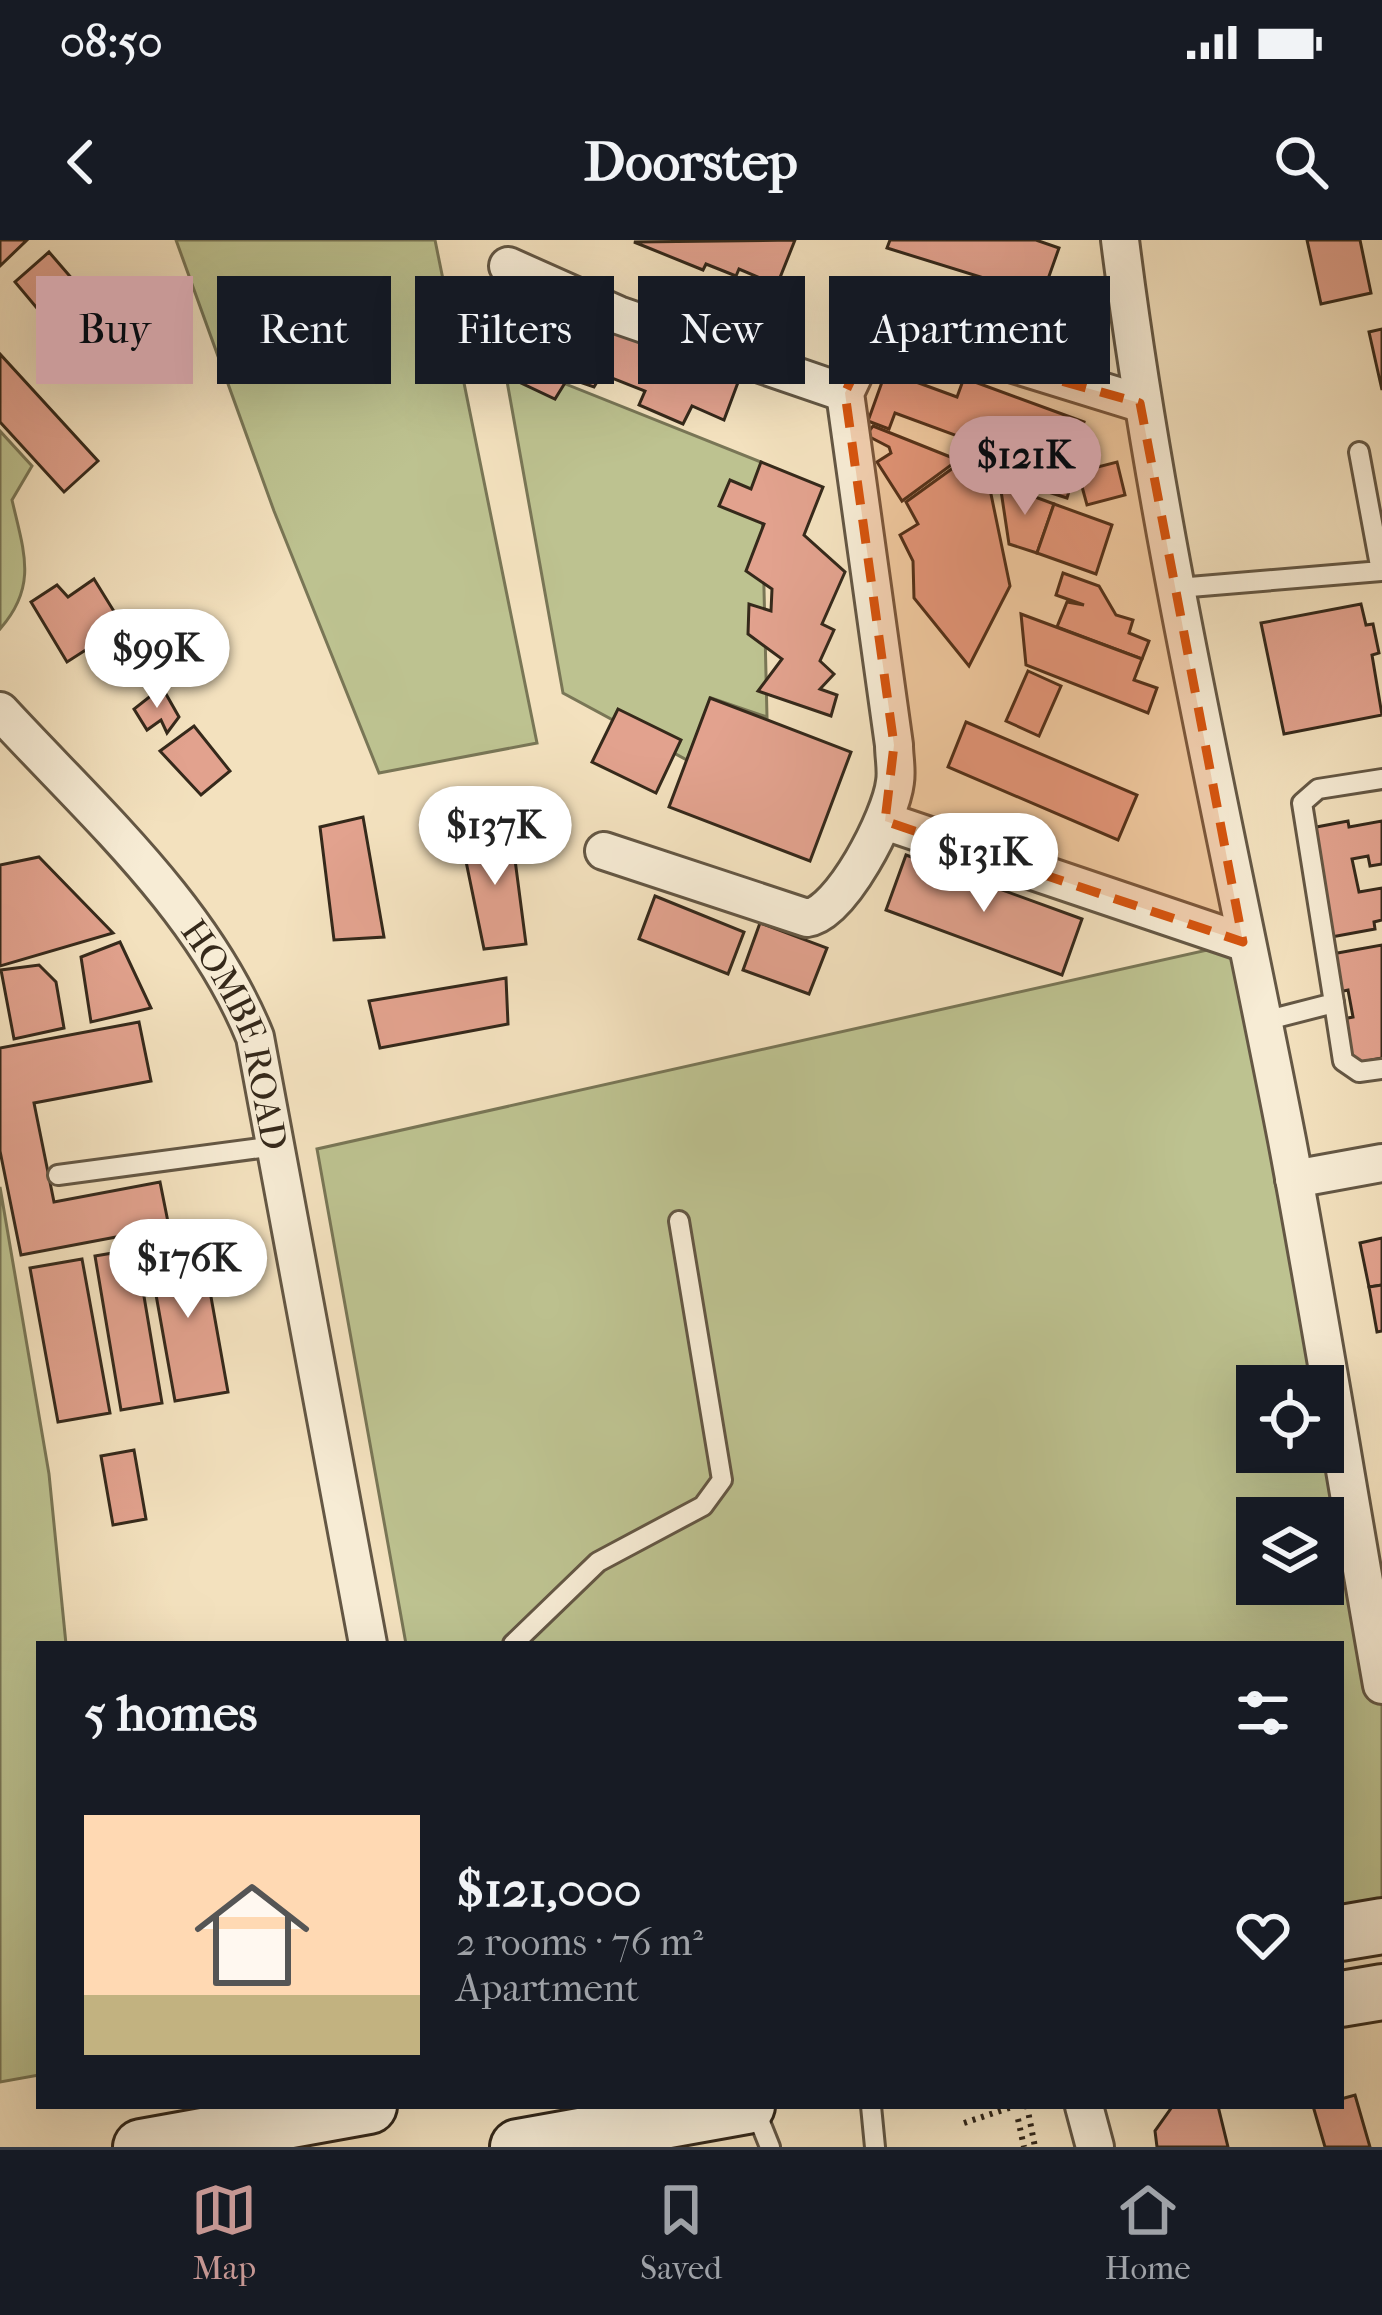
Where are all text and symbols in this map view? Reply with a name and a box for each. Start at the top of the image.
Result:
text: 08:50 [60,16,162,69]
icon: back [48,129,114,195]
icon: search [1268,129,1334,195]
text: Doorstep [584,131,798,194]
chip: Buy [36,276,193,384]
chip: Rent [217,276,391,384]
chip: Filters [415,276,614,384]
chip: New [638,276,805,384]
chip: Apartment [829,276,1110,384]
pin: $121K [941,416,1109,518]
text: $121K [976,432,1074,478]
pin: $99K [86,609,228,711]
text: $99K [112,625,202,671]
pin: $137K [411,786,579,888]
text: $137K [446,802,544,848]
pin: $131K [900,813,1068,915]
text: $131K [937,829,1031,875]
street label: HOMBE ROAD [172,911,296,1153]
pin: $176K [104,1219,272,1321]
text: $176K [136,1235,240,1281]
map controls [1236,1365,1344,1605]
button: locate [1236,1365,1344,1473]
button: layers [1236,1497,1344,1605]
icon: filters [1230,1680,1296,1746]
text: 5 homes [84,1683,257,1743]
text: $121,000 [456,1859,642,1919]
icon: home [180,1863,324,2007]
icon: heart [1230,1902,1296,1968]
text: 2 rooms · 76 m² [456,1919,703,1965]
text: Apartment [456,1965,639,2011]
tab: Map [191,2177,257,2288]
tab: Saved [640,2177,722,2288]
tab: Home [1105,2177,1191,2288]

